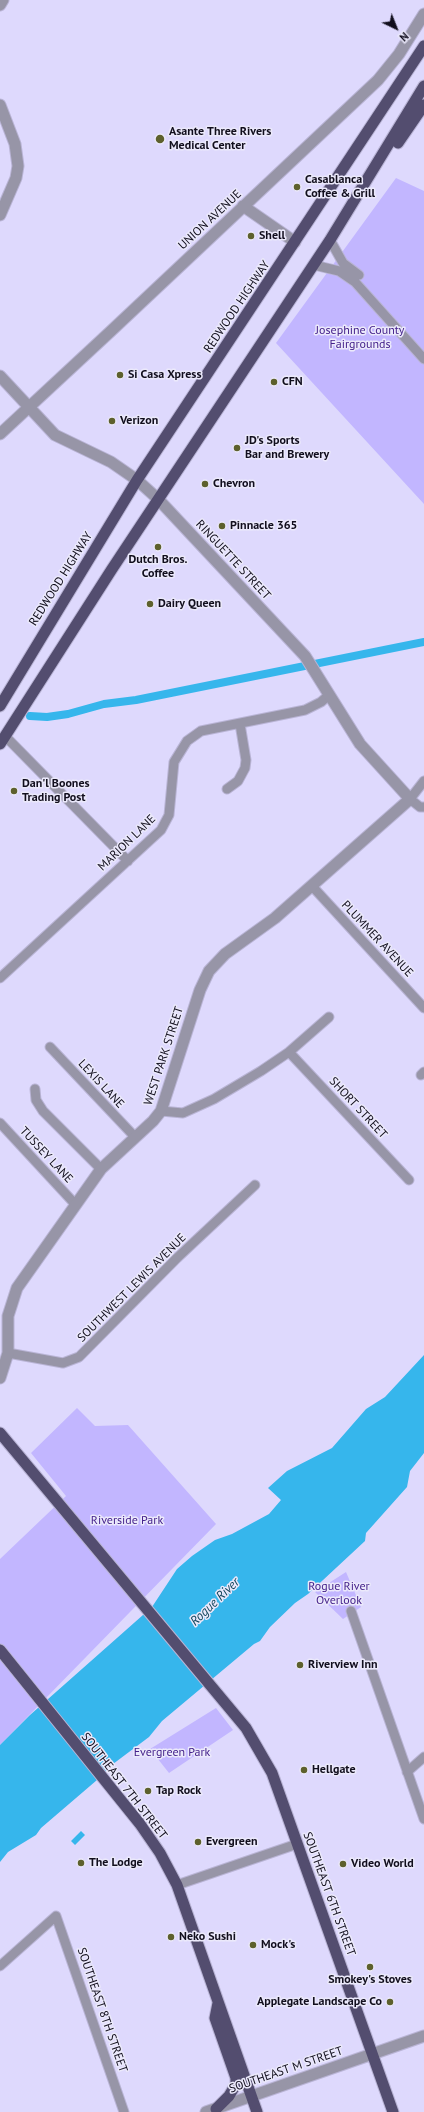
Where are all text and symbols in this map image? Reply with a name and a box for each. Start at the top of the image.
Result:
north arrow [376,8,416,48]
text: N [397,29,412,44]
place label: Asante Three Rivers Medical Center [169,125,271,153]
marker: Asante Three Rivers Medical Center [154,133,166,145]
place label: Casablanca Coffee & Grill [305,173,375,201]
marker: Casablanca Coffee & Grill [292,182,302,192]
street label: UNION AVENUE [175,187,245,253]
place label: Shell [259,229,285,243]
marker: Shell [246,231,256,241]
street label: REDWOOD HIGHWAY [201,258,273,356]
park label: Josephine County Fairgrounds [316,324,404,352]
place label: Si Casa Xpress [128,368,201,382]
marker: Si Casa Xpress [115,370,125,380]
place label: CFN [282,375,303,389]
marker: CFN [269,377,279,387]
place label: Verizon [120,414,158,428]
marker: Verizon [107,416,117,426]
place label: JD's Sports Bar and Brewery [245,434,329,462]
marker: JD's Sports Bar and Brewery [232,443,242,453]
place label: Chevron [213,477,255,491]
marker: Chevron [200,479,210,489]
street label: RINGUETTE STREET [193,517,273,603]
place label: Pinnacle 365 [230,519,297,533]
marker: Pinnacle 365 [217,521,227,531]
street label: REDWOOD HIGHWAY [26,529,96,629]
marker: Dutch Bros. Coffee [153,542,163,552]
place label: Dutch Bros. Coffee [129,553,187,581]
place label: Dairy Queen [158,597,221,611]
marker: Dairy Queen [145,599,155,609]
place label: Dan'l Boones Trading Post [22,777,90,805]
marker: Dan'l Boones Trading Post [9,786,19,796]
street label: MARION LANE [95,812,159,874]
street label: PLUMMER AVENUE [338,898,416,980]
street label: WEST PARK STREET [141,1005,187,1107]
street label: LEXIS LANE [75,1057,127,1111]
street label: SHORT STREET [326,1074,390,1142]
street label: TUSSEY LANE [16,1124,76,1186]
street label: SOUTHWEST LEWIS AVENUE [75,1231,189,1345]
park label: Riverside Park [91,1514,163,1528]
water label: Rogue River [187,1575,243,1629]
park label: Rogue River Overlook [308,1580,370,1608]
place label: Riverview Inn [308,1658,378,1672]
marker: Riverview Inn [295,1660,305,1670]
street label: SOUTHEAST 7TH STREET [78,1730,170,1842]
park label: Evergreen Park [134,1746,210,1760]
place label: Hellgate [312,1763,356,1777]
marker: Hellgate [299,1765,309,1775]
place label: Tap Rock [156,1784,201,1798]
marker: Tap Rock [143,1786,153,1796]
street label: SOUTHEAST 6TH STREET [300,1830,358,1958]
place label: Evergreen [206,1835,258,1849]
marker: Evergreen [193,1837,203,1847]
place label: The Lodge [89,1856,143,1870]
place label: Video World [351,1857,414,1871]
marker: The Lodge [76,1858,86,1868]
marker: Video World [338,1859,348,1869]
place label: Neko Sushi [179,1930,236,1944]
marker: Neko Sushi [166,1932,176,1942]
place label: Mock's [261,1938,295,1952]
marker: Mock's [248,1940,258,1950]
street label: SOUTHEAST 8TH STREET [74,1946,130,2074]
marker: Smokey's Stoves [365,1962,375,1972]
place label: Smokey's Stoves [328,1973,412,1987]
place label: Applegate Landscape Co [257,1995,382,2009]
marker: Applegate Landscape Co [385,1997,395,2007]
street label: SOUTHEAST M STREET [227,2044,345,2096]

